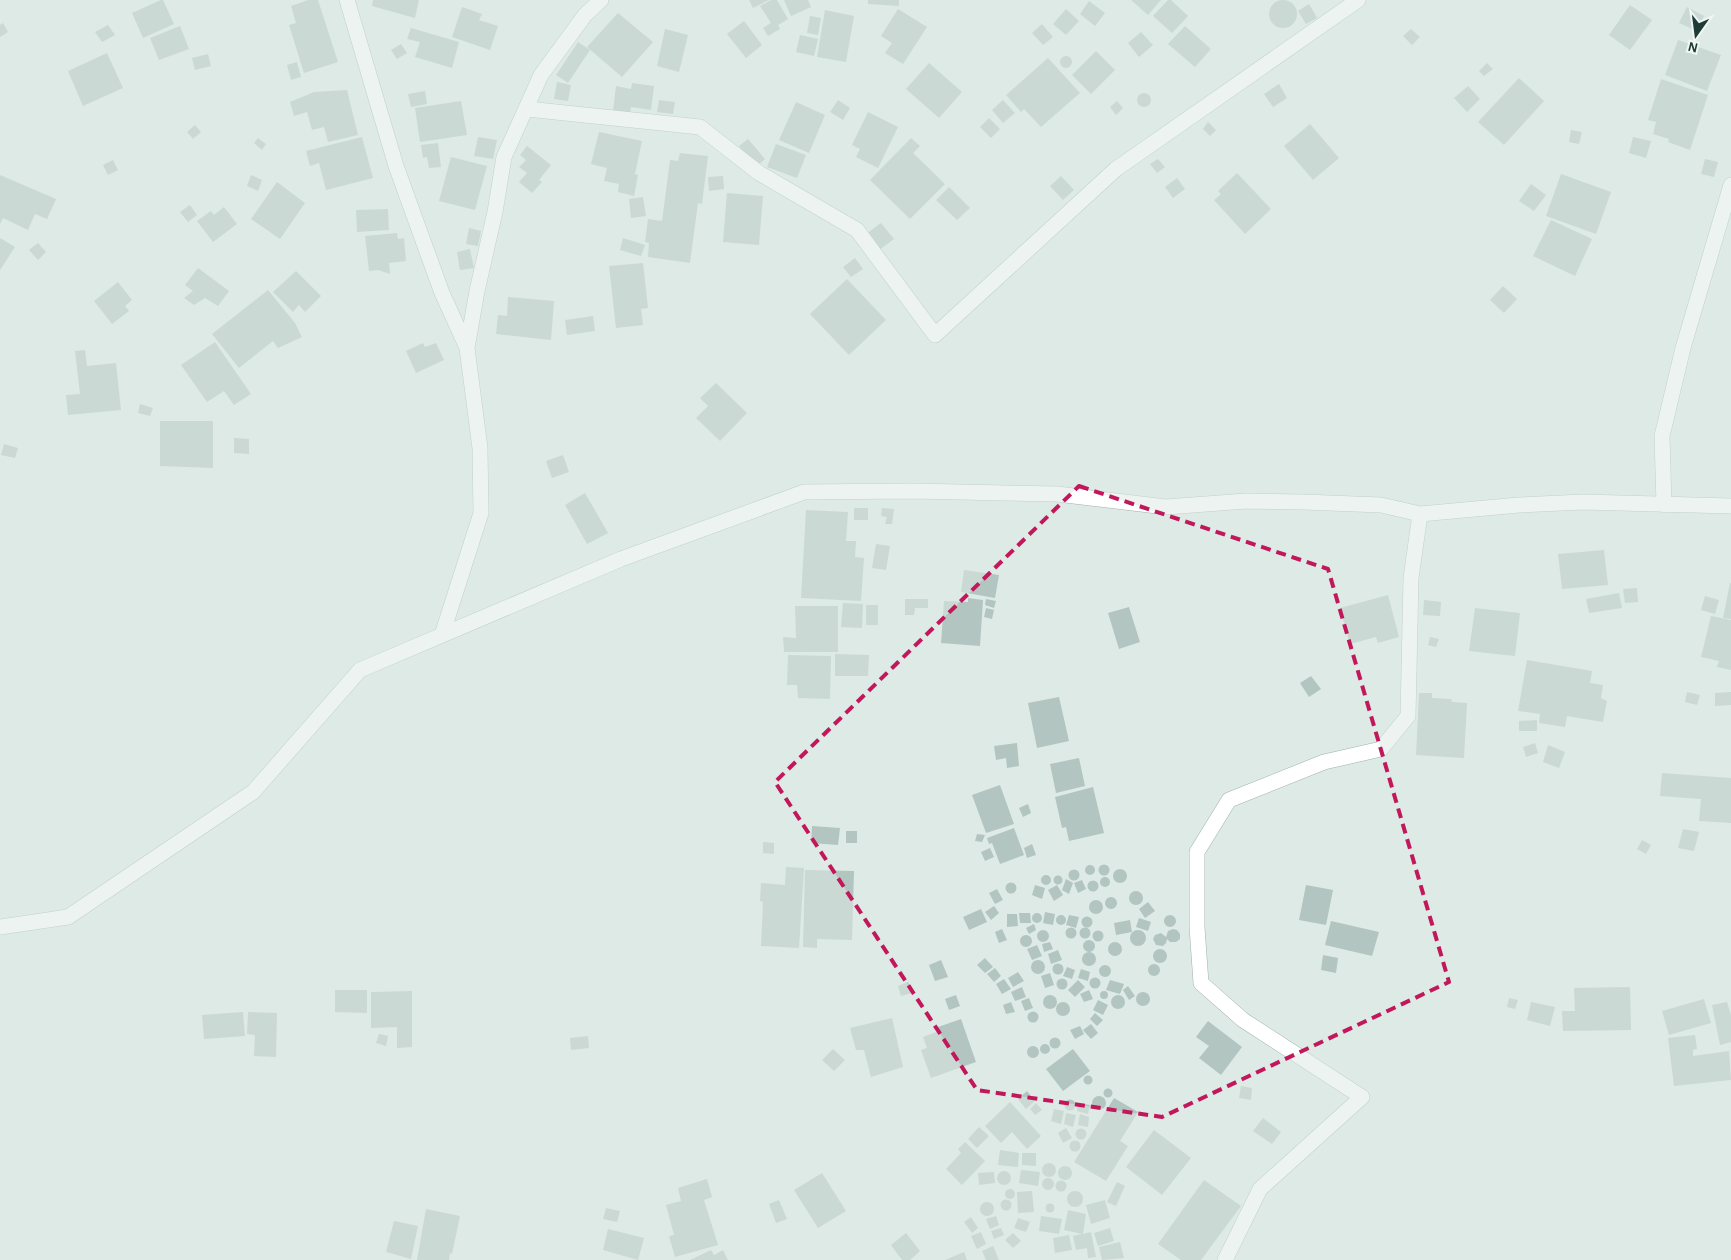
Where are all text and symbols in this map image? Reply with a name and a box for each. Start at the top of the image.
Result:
north arrow [1671,10,1721,60]
text: N [1687,39,1700,55]

